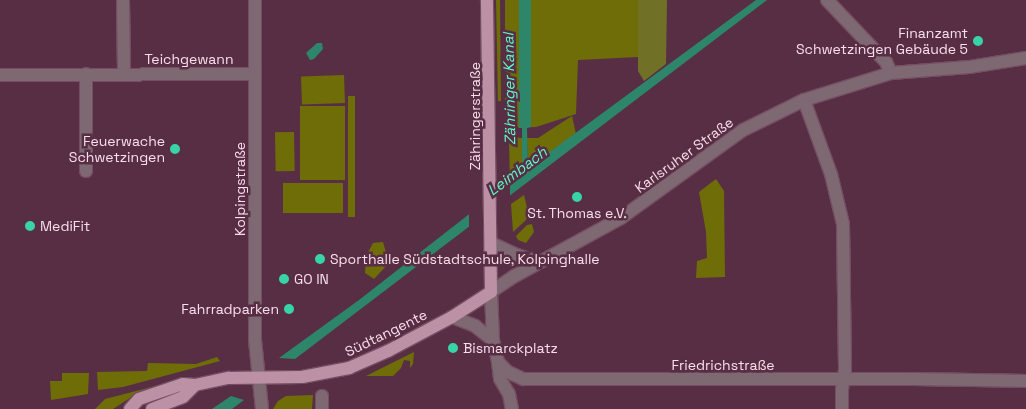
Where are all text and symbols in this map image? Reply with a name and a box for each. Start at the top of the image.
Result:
place label: Finanzamt Schwetzingen Gebäude 5 [796,25,968,58]
water label: Zähringer Kanal [499,33,519,145]
marker: Finanzamt Schwetzingen Gebäude 5 [972,35,984,47]
street label: Teichgewann [145,51,233,67]
street label: Zähringerstraße [467,62,483,170]
street label: Karlsruher Straße [632,114,736,196]
place label: Feuerwache Schwetzingen [69,133,165,166]
street label: Kolpingstraße [232,142,248,236]
marker: Feuerwache Schwetzingen [169,143,181,155]
water label: Leimbach [484,143,550,199]
marker: St. Thomas e.V. [571,191,583,203]
place label: St. Thomas e.V. [527,205,627,221]
place label: MediFit [40,218,90,234]
marker: MediFit [24,220,36,232]
place label: Sporthalle Südstadtschule, Kolpinghalle [330,251,600,267]
marker: Sporthalle Südstadtschule, Kolpinghalle [314,253,326,265]
place label: GO IN [294,271,329,287]
marker: GO IN [278,273,290,285]
place label: Fahrradparken [181,301,279,317]
marker: Fahrradparken [283,303,295,315]
street label: Südtangente [342,306,430,360]
place label: Bismarckplatz [463,340,558,356]
marker: Bismarckplatz [447,342,459,354]
street label: Friedrichstraße [671,357,775,373]

